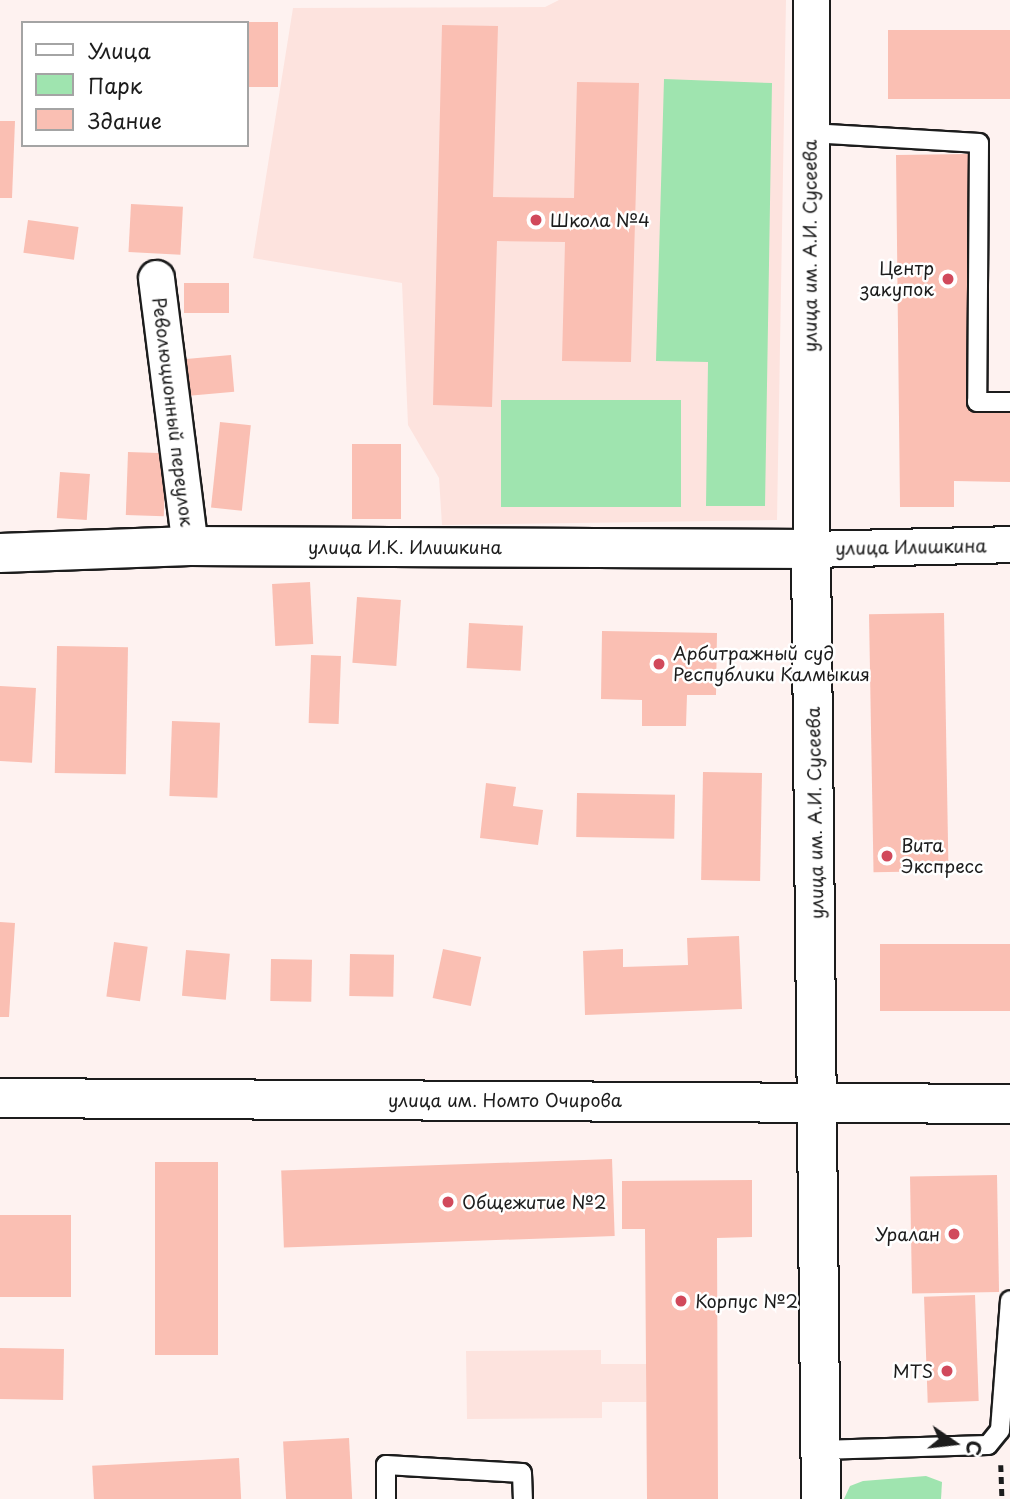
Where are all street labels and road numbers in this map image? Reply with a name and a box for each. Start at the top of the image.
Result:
street label: улица им. А.И. Сусеева [799,139,821,353]
street label: Революционный переулок [148,296,198,528]
street label: улица Илишкина [835,535,987,559]
street label: улица И.К. Илишкина [308,536,502,558]
street label: улица им. А.И. Сусеева [802,706,828,920]
street label: улица им. Номто Очирова [387,1089,623,1111]

